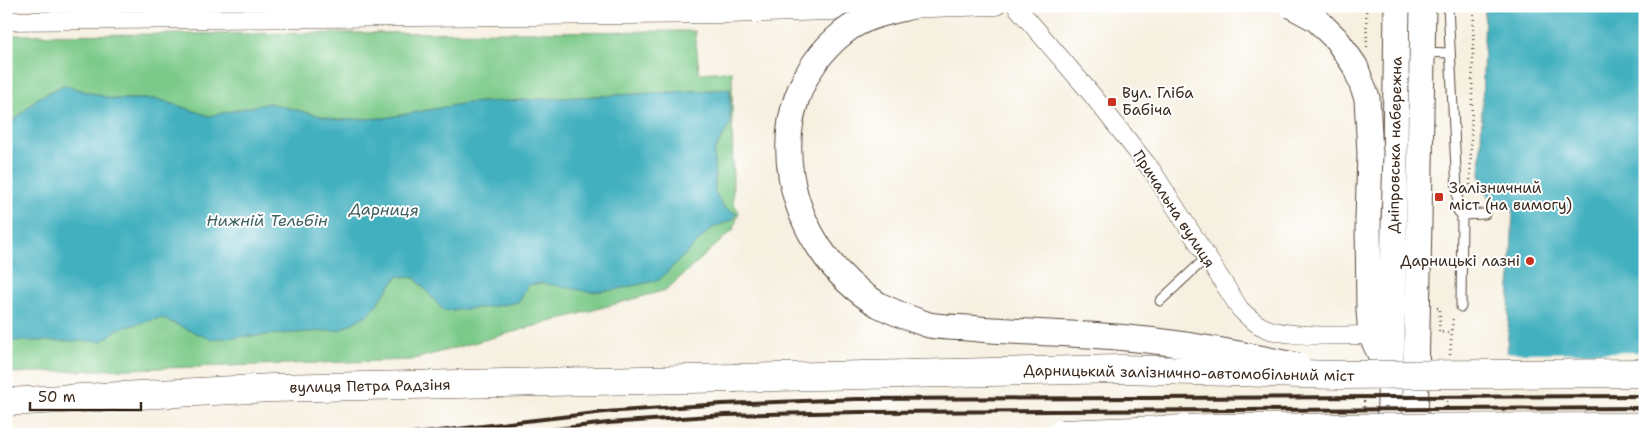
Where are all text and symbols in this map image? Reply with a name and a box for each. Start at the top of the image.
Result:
street label: Дніпровська набережна [1383,56,1407,234]
place label: Вул. Гліба Бабіча [1122,83,1194,120]
marker: Вул. Гліба Бабіча [1106,96,1118,108]
street label: Причальна вулиця [1128,146,1220,272]
place label: Залізничний міст (на вимогу) [1449,178,1572,215]
marker: Залізничний міст (на вимогу) [1433,191,1445,203]
water label: Дарниця [348,198,419,221]
water label: Нижній Тельбін [206,210,328,231]
place label: Дарницькі лазні [1400,251,1520,271]
marker: Дарницькі лазні [1524,255,1536,267]
street label: Дарницький залізнично-автомобільний міст [1023,360,1355,386]
street label: вулиця Петра Радзіня [289,375,451,397]
scale bar [30,380,141,412]
text: 50 m [38,387,76,407]

